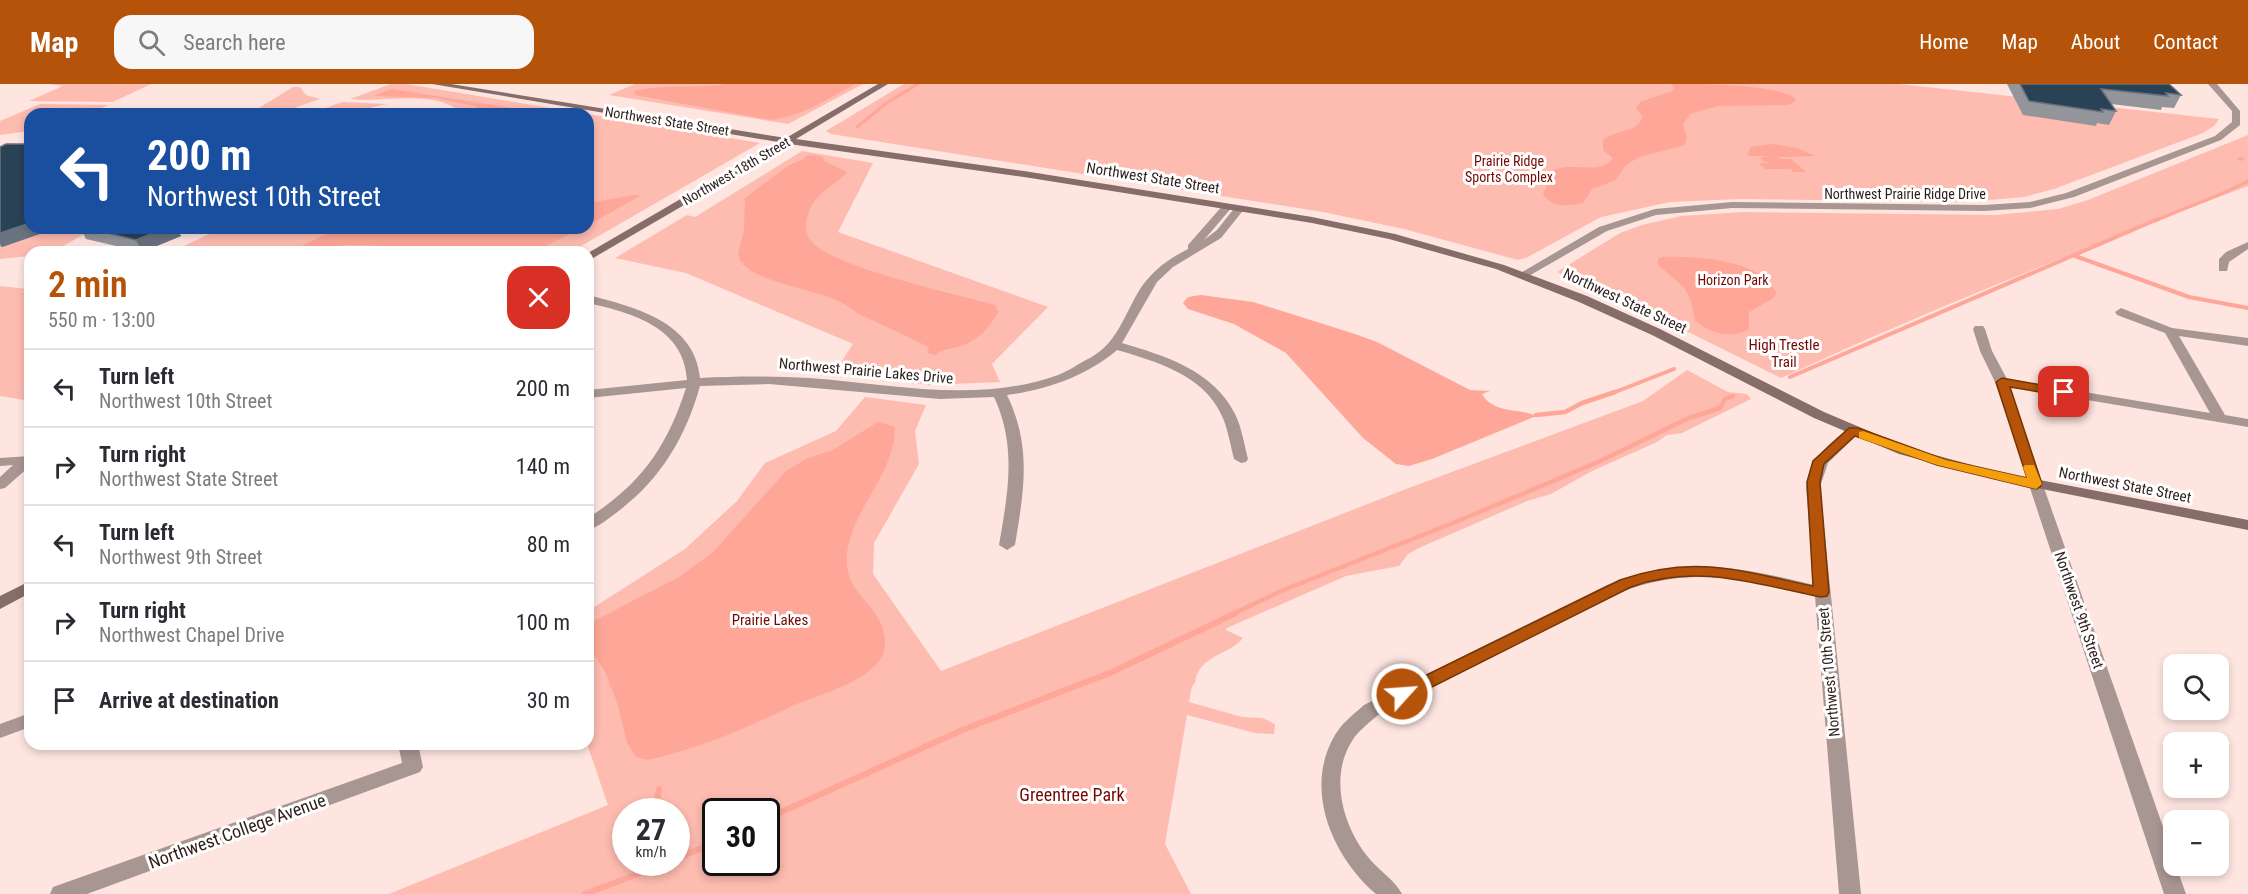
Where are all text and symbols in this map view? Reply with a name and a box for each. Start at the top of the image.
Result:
search box [114,15,534,69]
text: Map [30,26,78,59]
icon: search [135,26,168,59]
text: Search here [183,30,286,55]
text: Home [1919,30,1969,54]
text: Map [2002,30,2038,54]
text: About [2071,30,2120,54]
text: Contact [2153,30,2218,54]
street label: Northwest State Street [604,103,730,139]
text: 200 m [147,131,252,180]
icon: left [48,132,126,210]
street label: Northwest 18th Street [679,134,793,208]
park label: Prairie Ridge Sports Complex [1465,153,1553,185]
street label: Northwest State Street [1085,159,1221,197]
text: Northwest 10th Street [147,181,381,213]
street label: Northwest Prairie Ridge Drive [1824,186,1986,202]
text: 2 min [48,264,128,306]
street label: Northwest State Street [1560,264,1690,338]
button: close [507,266,570,329]
park label: Horizon Park [1697,272,1769,288]
text: 550 m · 13:00 [48,308,155,332]
park label: High Trestle Trail [1748,336,1820,371]
street label: Northwest Prairie Lakes Drive [778,354,954,388]
text: Turn left [99,364,174,389]
pin [2038,366,2089,417]
icon: left [48,372,81,405]
icon: arrive [2047,375,2080,408]
text: 200 m [516,376,570,401]
text: Northwest 10th Street [99,389,272,413]
text: Turn right [99,442,186,467]
icon: right [48,450,81,483]
text: 140 m [516,454,570,479]
street label: Northwest State Street [2057,463,2193,507]
text: Northwest State Street [99,467,278,491]
text: Turn left [99,520,174,545]
icon: left [48,528,81,561]
text: 80 m [527,532,570,557]
text: Northwest 9th Street [99,545,263,569]
street label: Northwest 9th Street [2051,549,2107,671]
text: Turn right [99,598,186,623]
icon: right [48,606,81,639]
street label: Northwest 10th Street [1814,606,1844,738]
text: 100 m [516,610,570,635]
park label: Prairie Lakes [732,611,808,629]
text: Northwest Chapel Drive [99,623,285,647]
map controls [2163,654,2229,876]
button: search [2163,654,2229,720]
position arrow [1370,662,1434,726]
icon: arrive [48,684,81,717]
text: Arrive at destination [99,688,279,713]
text: 30 m [527,688,570,713]
button: + [2163,732,2229,798]
park label: Greentree Park [1019,784,1125,805]
street label: Northwest College Avenue [145,789,329,873]
speed limit sign: 30 [702,798,780,876]
button: − [2163,810,2229,876]
text: 27 [636,812,666,847]
text: km/h [636,843,666,861]

